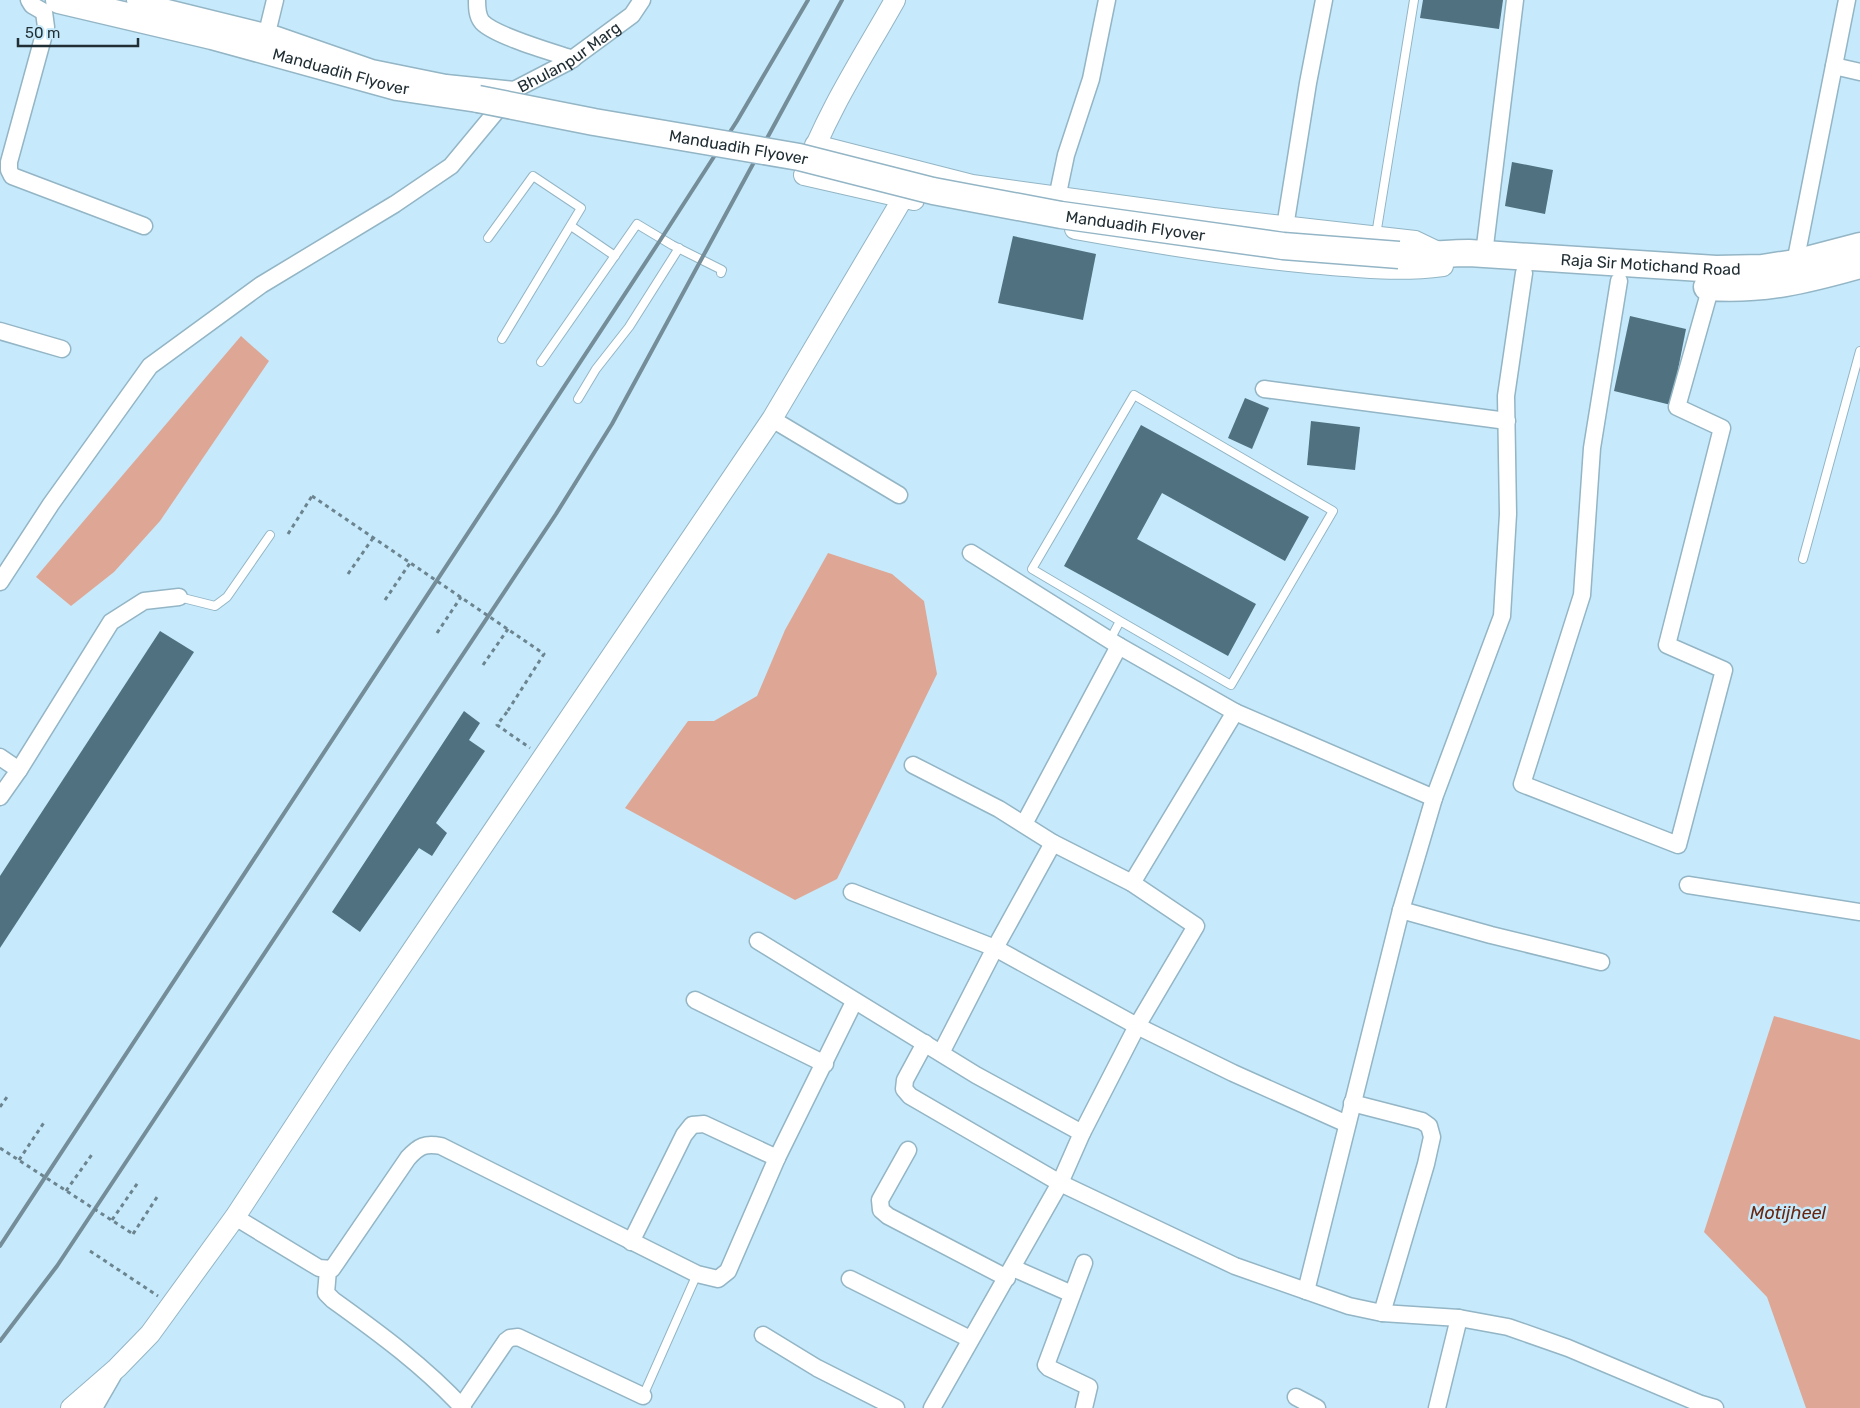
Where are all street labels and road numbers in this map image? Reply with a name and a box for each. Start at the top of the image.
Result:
street label: Bhulanpur Marg [514,17,624,96]
street label: Manduadih Flyover [271,44,411,98]
street label: Manduadih Flyover [668,125,810,168]
street label: Manduadih Flyover [1065,206,1207,245]
street label: Raja Sir Motichand Road [1560,249,1741,279]

